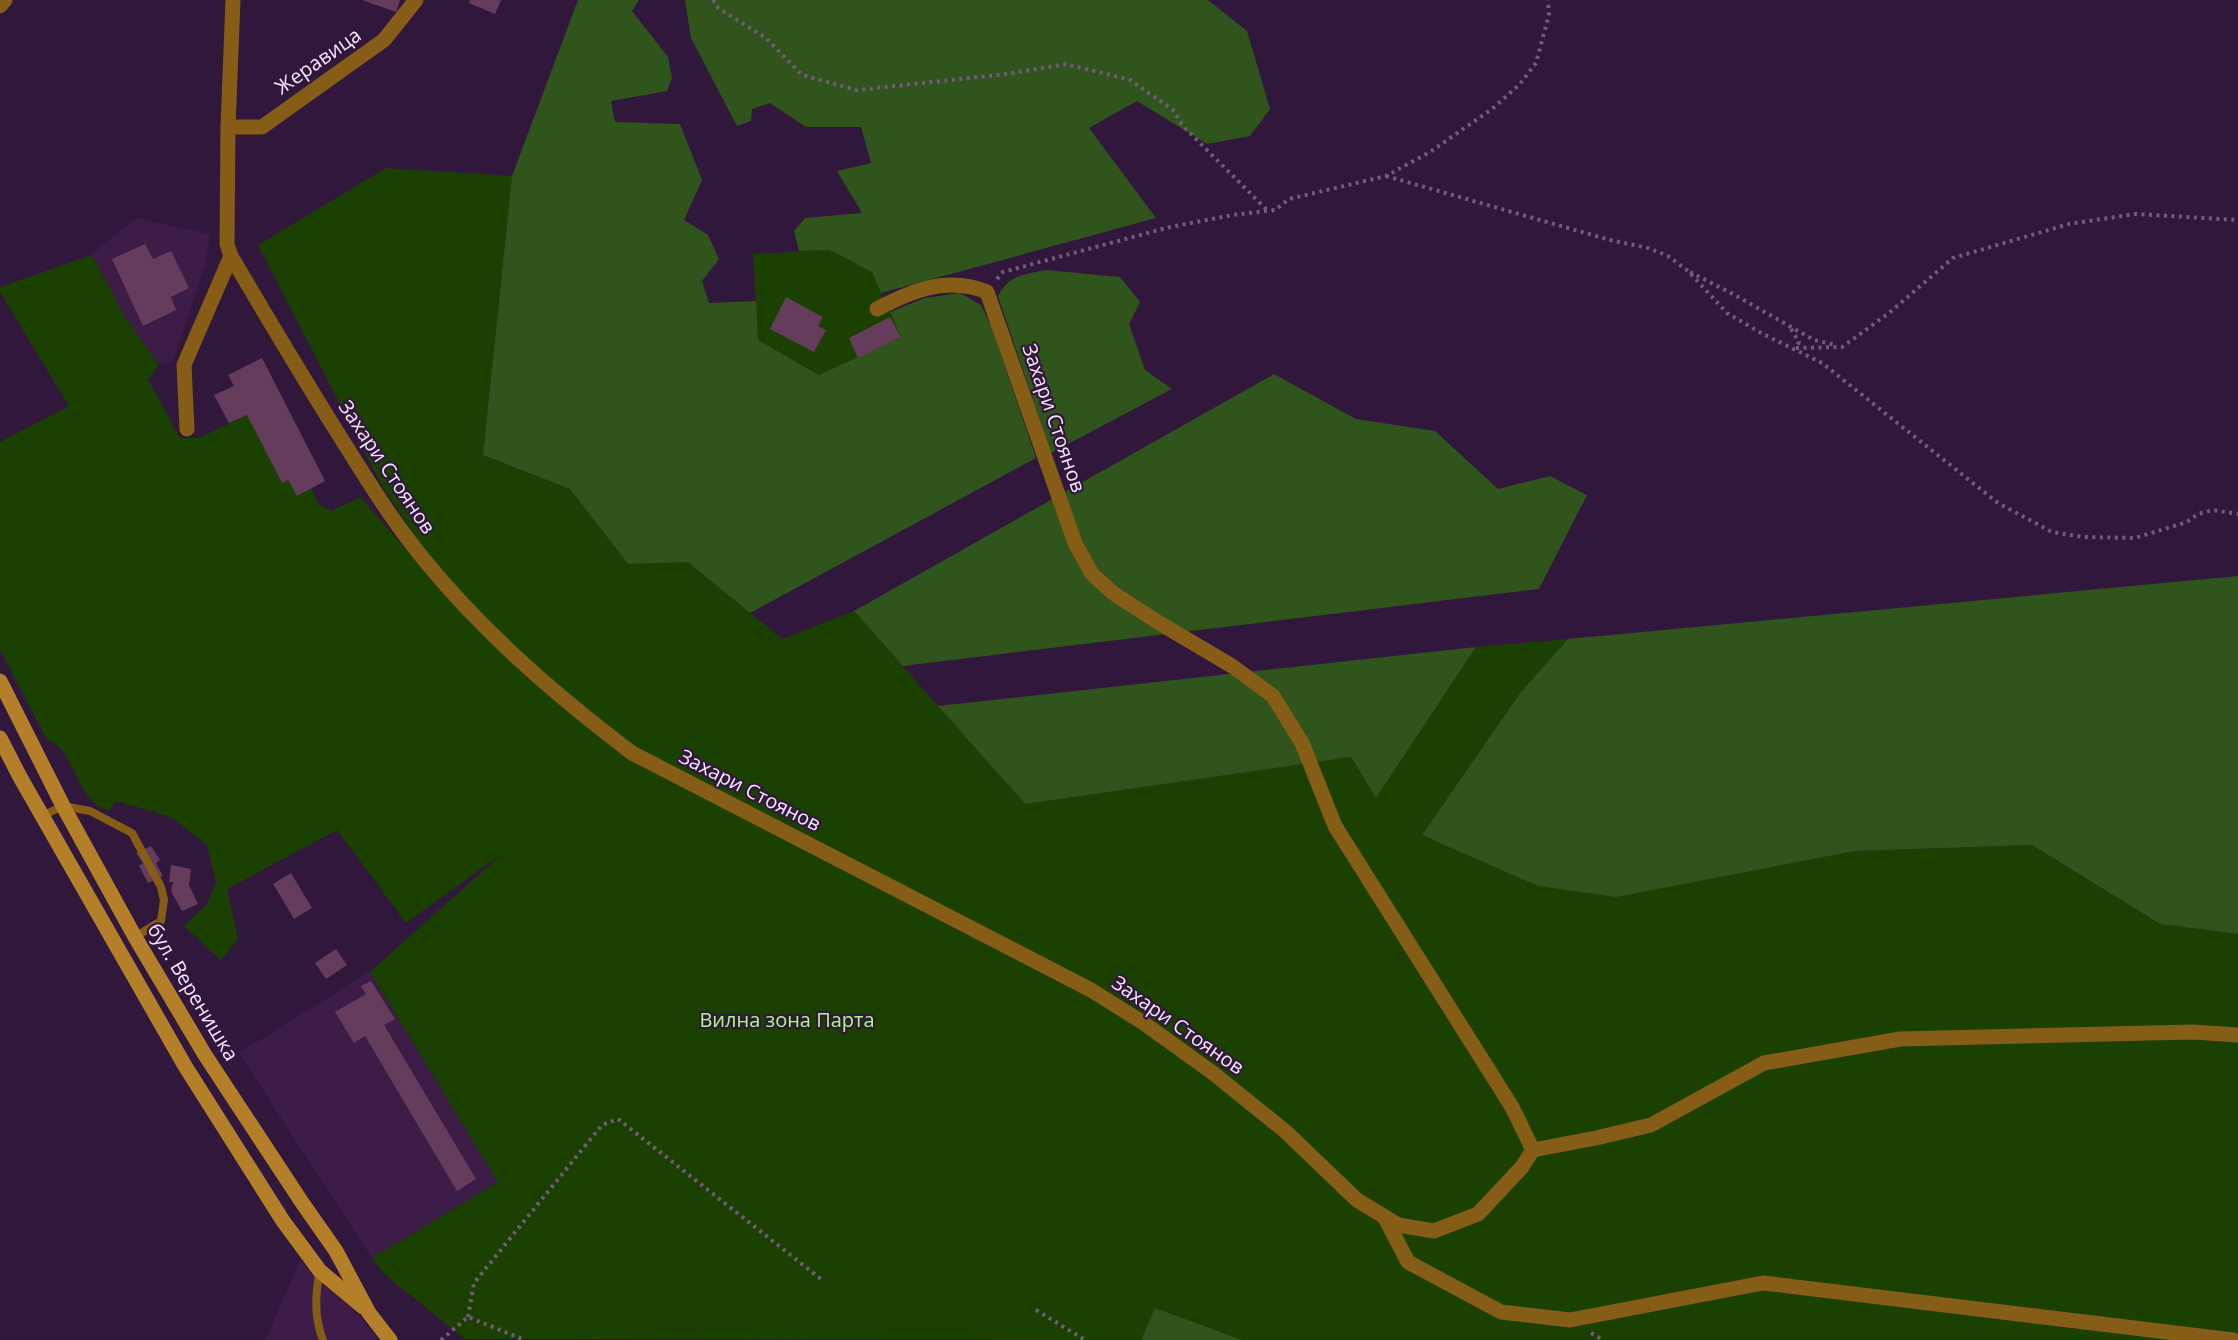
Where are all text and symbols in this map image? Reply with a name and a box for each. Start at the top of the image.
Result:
street label: Жеравица [269,21,366,100]
street label: Захари Стоянов [1016,340,1093,496]
street label: Захари Стоянов [333,395,442,539]
street label: Захари Стоянов [675,742,826,837]
street label: бул. Веренишка [142,918,245,1066]
street label: Захари Стоянов [1107,969,1250,1080]
park label: Вилна зона Парта [699,1006,875,1033]

